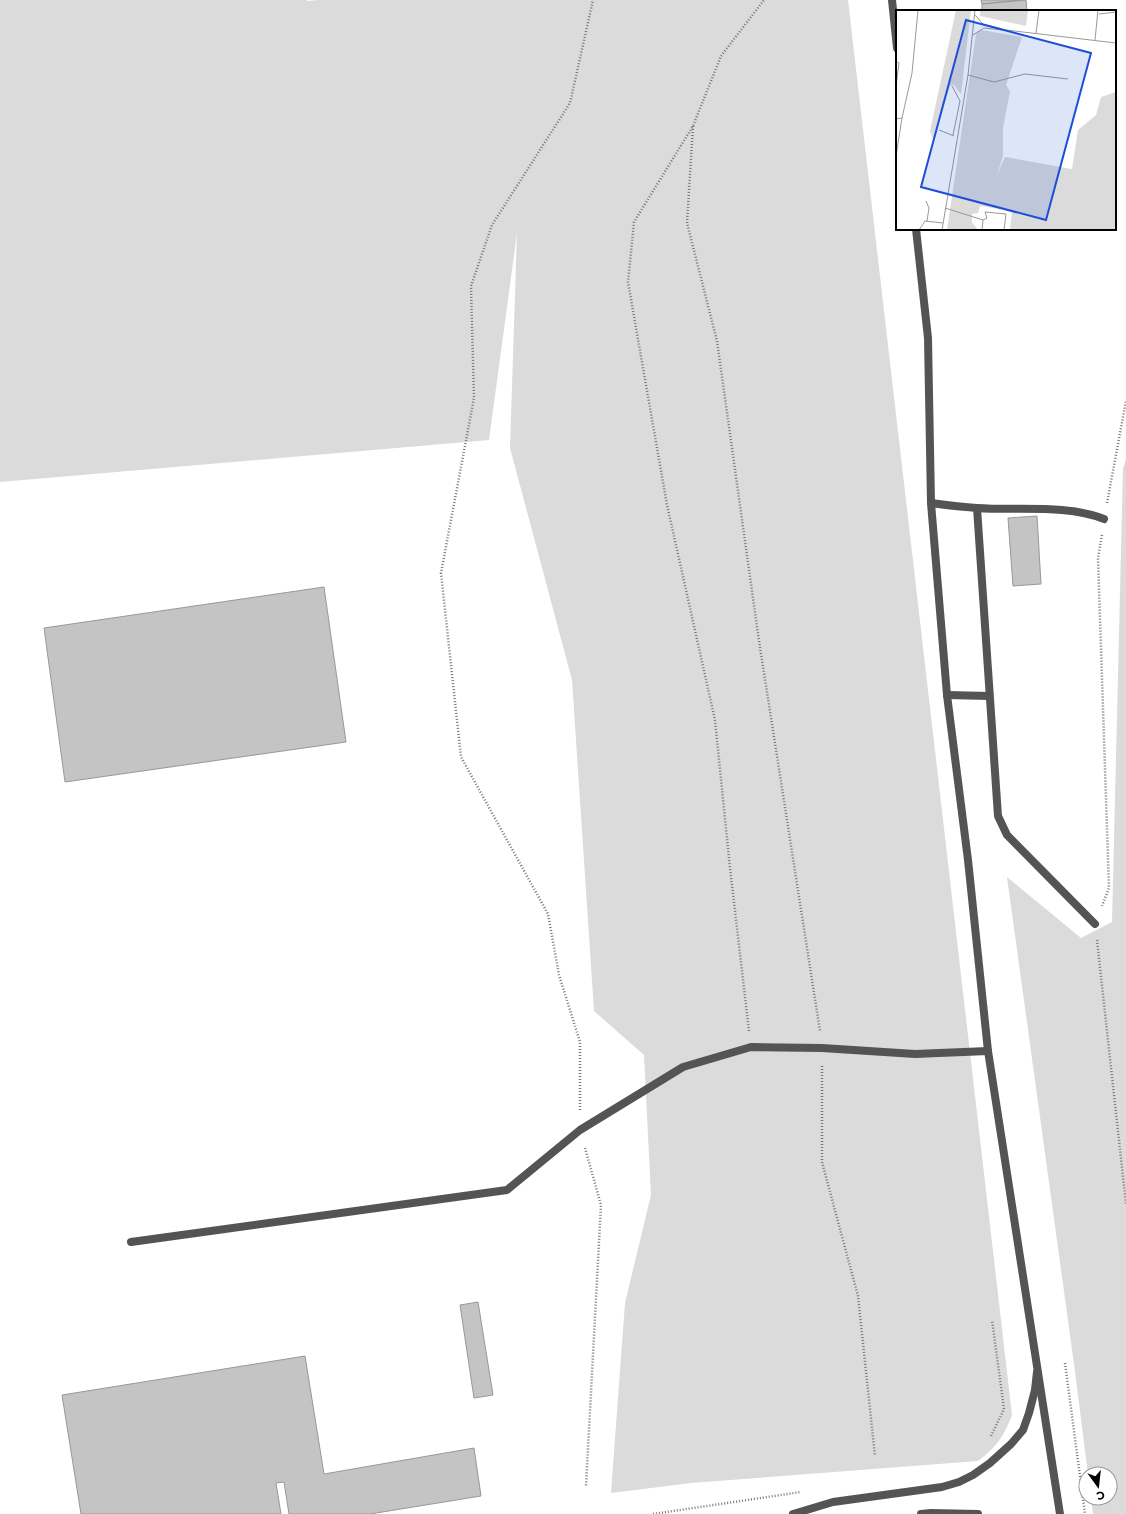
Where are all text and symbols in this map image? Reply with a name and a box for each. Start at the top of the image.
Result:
inset map [896,10,1116,230]
north arrow [1078,1466,1118,1506]
text: С [1095,1488,1106,1503]

